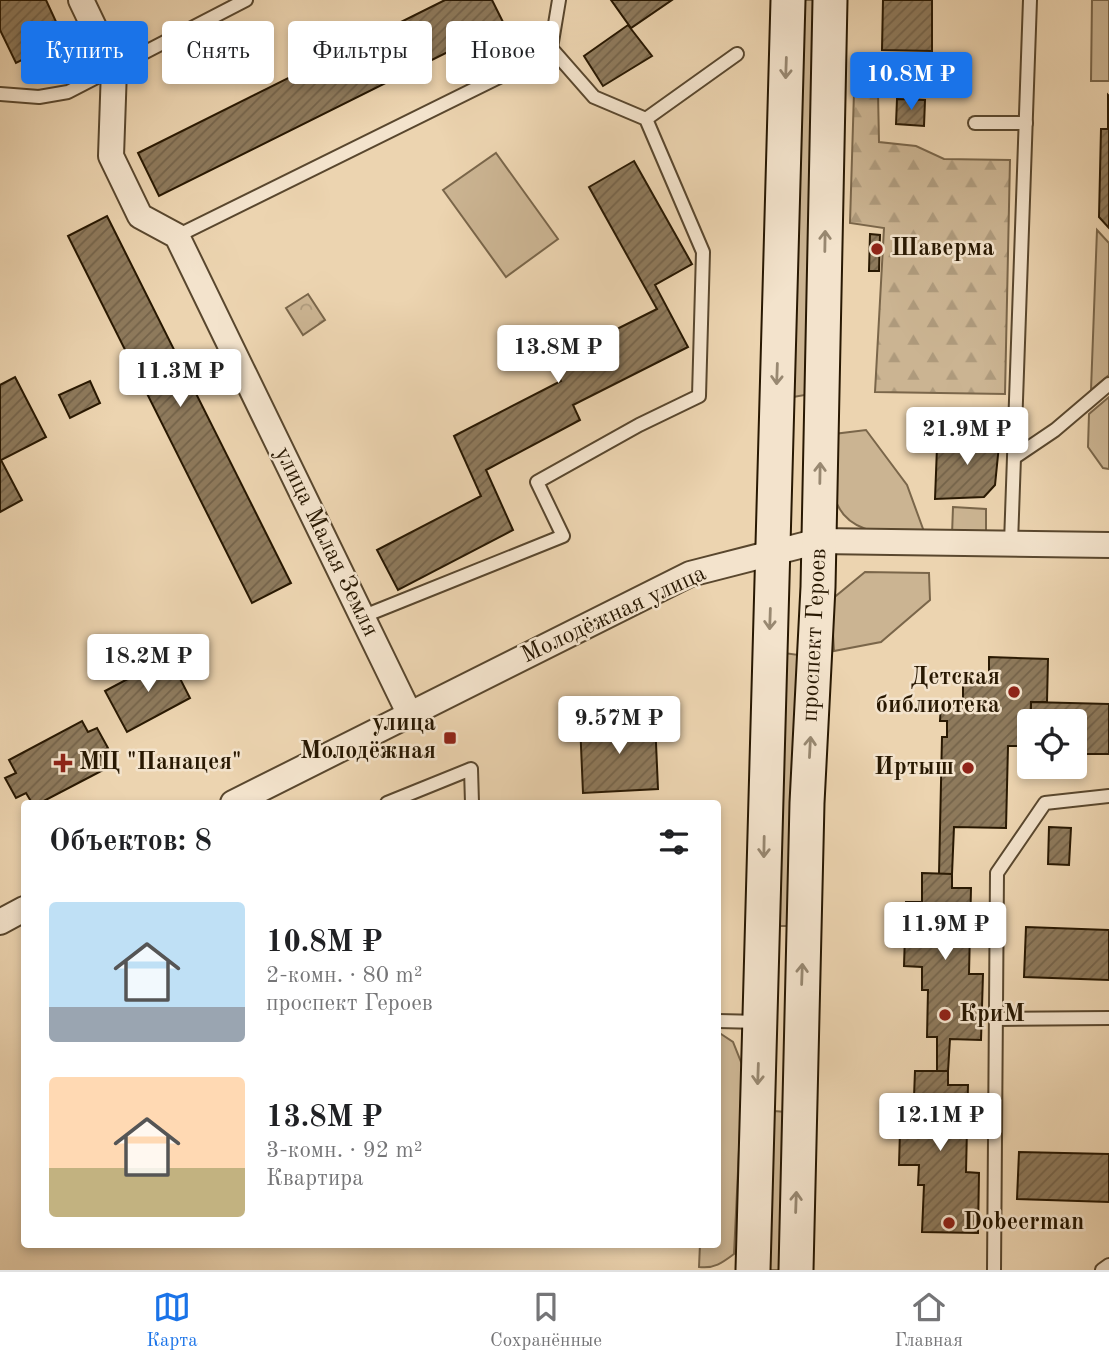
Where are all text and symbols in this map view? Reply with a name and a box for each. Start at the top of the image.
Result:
chip: Купить [21,21,148,84]
chip: Снять [162,21,274,84]
chip: Фильтры [288,21,432,84]
chip: Новое [446,21,559,84]
pin: 10.8M ₽ [846,52,976,112]
one-way arrow [779,56,792,79]
text: 10.8M ₽ [866,63,956,86]
one-way arrow [819,229,832,252]
place label: Шаверма [891,237,994,261]
marker: Шаверма [869,241,885,257]
pin: 13.8M ₽ [493,326,623,385]
text: 13.8M ₽ [513,336,603,359]
pin: 11.3M ₽ [115,350,245,409]
text: 11.3M ₽ [135,360,225,383]
one-way arrow [770,362,784,385]
pin: 21.9M ₽ [902,407,1032,467]
text: 21.9M ₽ [922,418,1012,441]
street label: улица Малая Земля [270,443,382,641]
one-way arrow [814,461,827,484]
street label: проспект Героев [798,547,832,723]
street label: Молодёжная улица [518,562,710,668]
one-way arrow [763,608,776,631]
pin: 18.2M ₽ [83,634,213,694]
text: 18.2M ₽ [103,645,193,668]
place label: Детская библиотека [876,666,1000,718]
marker: Детская библиотека [1006,684,1022,700]
pin: 9.57M ₽ [554,696,684,756]
text: 9.57M ₽ [574,707,664,730]
map controls [1017,709,1087,779]
button: locate [1017,709,1087,779]
place label: улица Молодёжная [300,712,436,764]
marker: улица Молодёжная [442,730,458,746]
one-way arrow [803,736,816,759]
place label: МЦ "Панацея" [79,751,242,775]
marker: МЦ "Панацея" [53,753,73,773]
place label: Иртыш [874,756,954,780]
marker: Иртыш [960,760,976,776]
icon: filters [655,823,693,861]
text: Объектов: 8 [49,827,212,857]
one-way arrow [757,835,771,858]
pin: 11.9M ₽ [880,902,1010,962]
text: 11.9M ₽ [900,913,990,936]
text: 10.8M ₽ [266,928,383,958]
icon: home [105,930,189,1014]
one-way arrow [795,963,809,986]
text: 2-комн. · 80 m² [266,964,423,987]
text: проспект Героев [266,992,433,1015]
place label: КриМ [959,1003,1025,1027]
marker: КриМ [937,1007,953,1023]
one-way arrow [752,1062,765,1085]
pin: 12.1M ₽ [875,1094,1005,1153]
text: 13.8M ₽ [266,1103,383,1133]
text: 12.1M ₽ [895,1104,985,1127]
icon: home [105,1105,189,1189]
text: 3-комн. · 92 m² [266,1139,423,1162]
text: Квартира [266,1167,364,1190]
one-way arrow [789,1191,802,1214]
place label: Dobeerman [963,1211,1084,1235]
marker: Dobeerman [941,1215,957,1231]
tab: Карта [146,1288,198,1353]
tab: Сохранённые [490,1288,602,1353]
tab: Главная [895,1288,963,1353]

